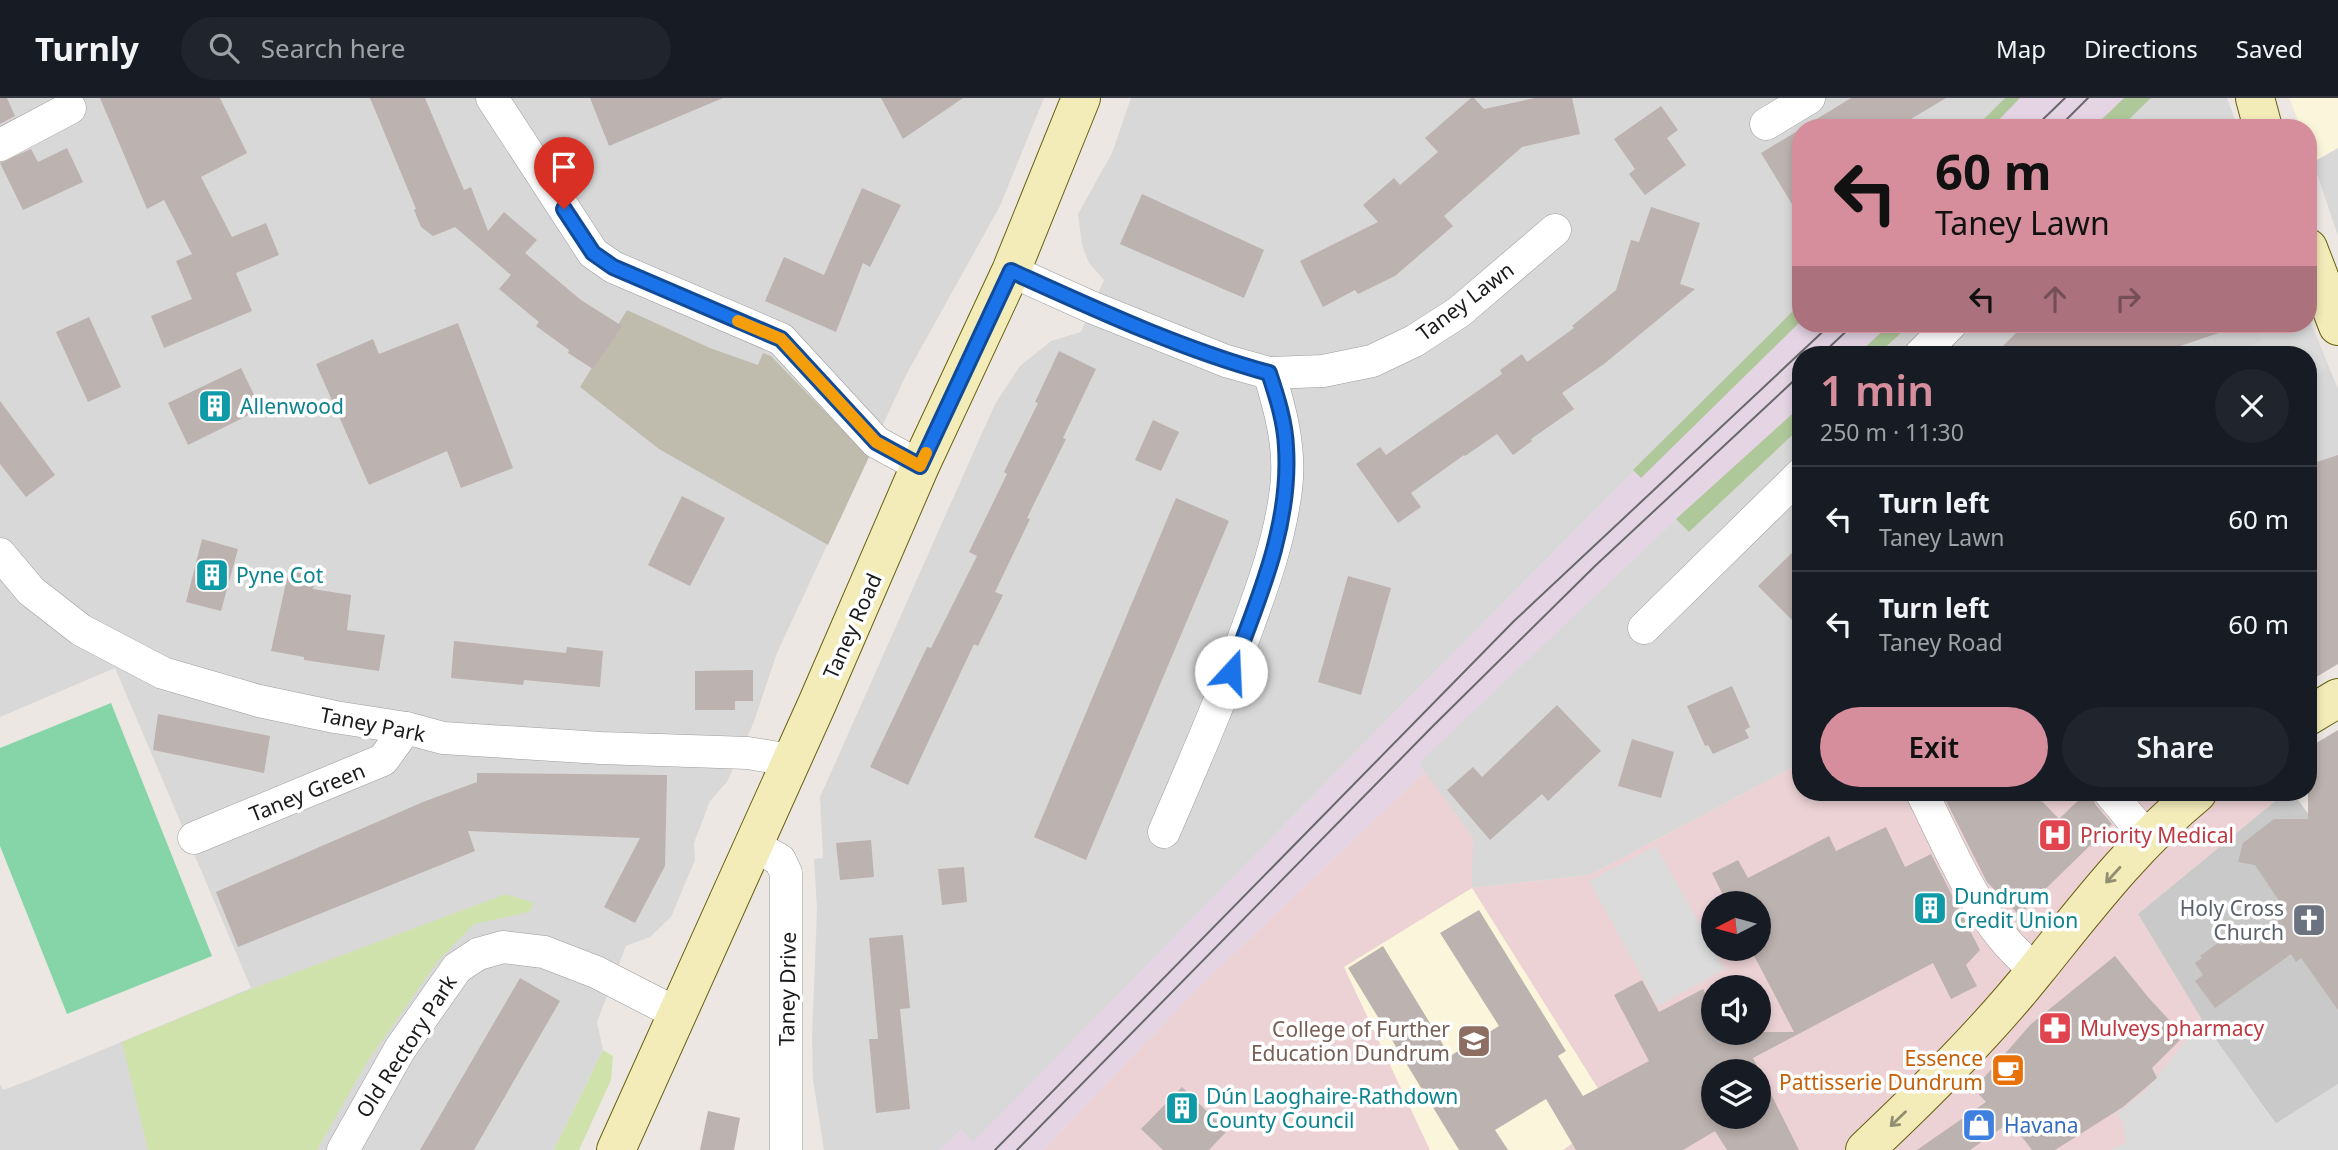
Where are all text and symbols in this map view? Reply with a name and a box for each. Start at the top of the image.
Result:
search box [181,17,671,80]
text: Turnly [35,26,139,71]
icon: search [205,29,243,67]
text: Search here [261,30,405,66]
text: Map [1996,32,2046,65]
text: Directions [2084,32,2198,65]
text: Saved [2236,32,2303,65]
pin [534,137,594,209]
text: 60 m [1935,138,2052,204]
icon: left [1820,147,1911,238]
icon: arrive [545,148,583,186]
text: Taney Lawn [1935,201,2110,244]
street label: Taney Lawn [1411,255,1519,347]
icon: left [1963,280,2001,318]
icon: ahead [2036,280,2074,318]
icon: right [2109,280,2147,318]
text: 1 min [1820,361,1934,418]
button: close [2215,369,2289,443]
building icon: Allenwood [196,387,234,425]
place label: Allenwood [240,392,344,420]
text: 250 m · 11:30 [1820,416,1964,448]
text: Turn left [1879,485,1990,521]
icon: left [1820,500,1858,538]
text: 60 m [2228,501,2289,537]
text: Taney Lawn [1879,521,2005,553]
building icon: Pyne Cot [193,556,231,594]
place label: Pyne Cot [236,561,324,589]
street label: Taney Road [816,569,888,683]
text: Turn left [1879,590,1990,626]
icon: left [1820,605,1858,643]
text: 60 m [2228,606,2289,642]
text: Taney Road [1879,626,2003,658]
position arrow [1194,635,1268,709]
street label: Taney Park [318,700,429,748]
button: Exit [1820,707,2048,787]
button: Share [2062,707,2289,787]
street label: Taney Green [245,756,369,828]
hospital icon: Priority Medical [2036,816,2074,854]
place label: Priority Medical [2080,821,2234,849]
one-way arrow [2105,866,2122,883]
place label: Dundrum Credit Union [1954,882,2078,934]
building icon: Dundrum Credit Union [1911,889,1949,927]
north arrow [1701,891,1771,961]
map controls [1701,891,1771,1129]
place label: Holy Cross Church [2180,894,2284,946]
church icon: Holy Cross Church [2290,901,2328,939]
street label: Taney Drive [772,932,802,1046]
street label: Old Rectory Park [349,969,463,1123]
button: sound [1701,975,1771,1045]
pharmacy icon: Mulveys pharmacy [2036,1009,2074,1047]
place label: Mulveys pharmacy [2080,1014,2265,1042]
place label: College of Further Education Dundrum [1251,1015,1450,1067]
school or university icon: College of Further Education Dundrum [1455,1022,1493,1060]
place label: Essence Pattisserie Dundrum [1779,1044,1983,1096]
cafe icon: Essence Pattisserie Dundrum [1989,1051,2027,1089]
button: layers [1701,1059,1771,1129]
place label: Dún Laoghaire-Rathdown County Council [1206,1082,1458,1134]
building icon: Dún Laoghaire-Rathdown County Council [1163,1089,1201,1127]
shop icon: Havana [1960,1106,1998,1144]
one-way arrow [1890,1110,1907,1127]
place label: Havana [2004,1111,2079,1139]

